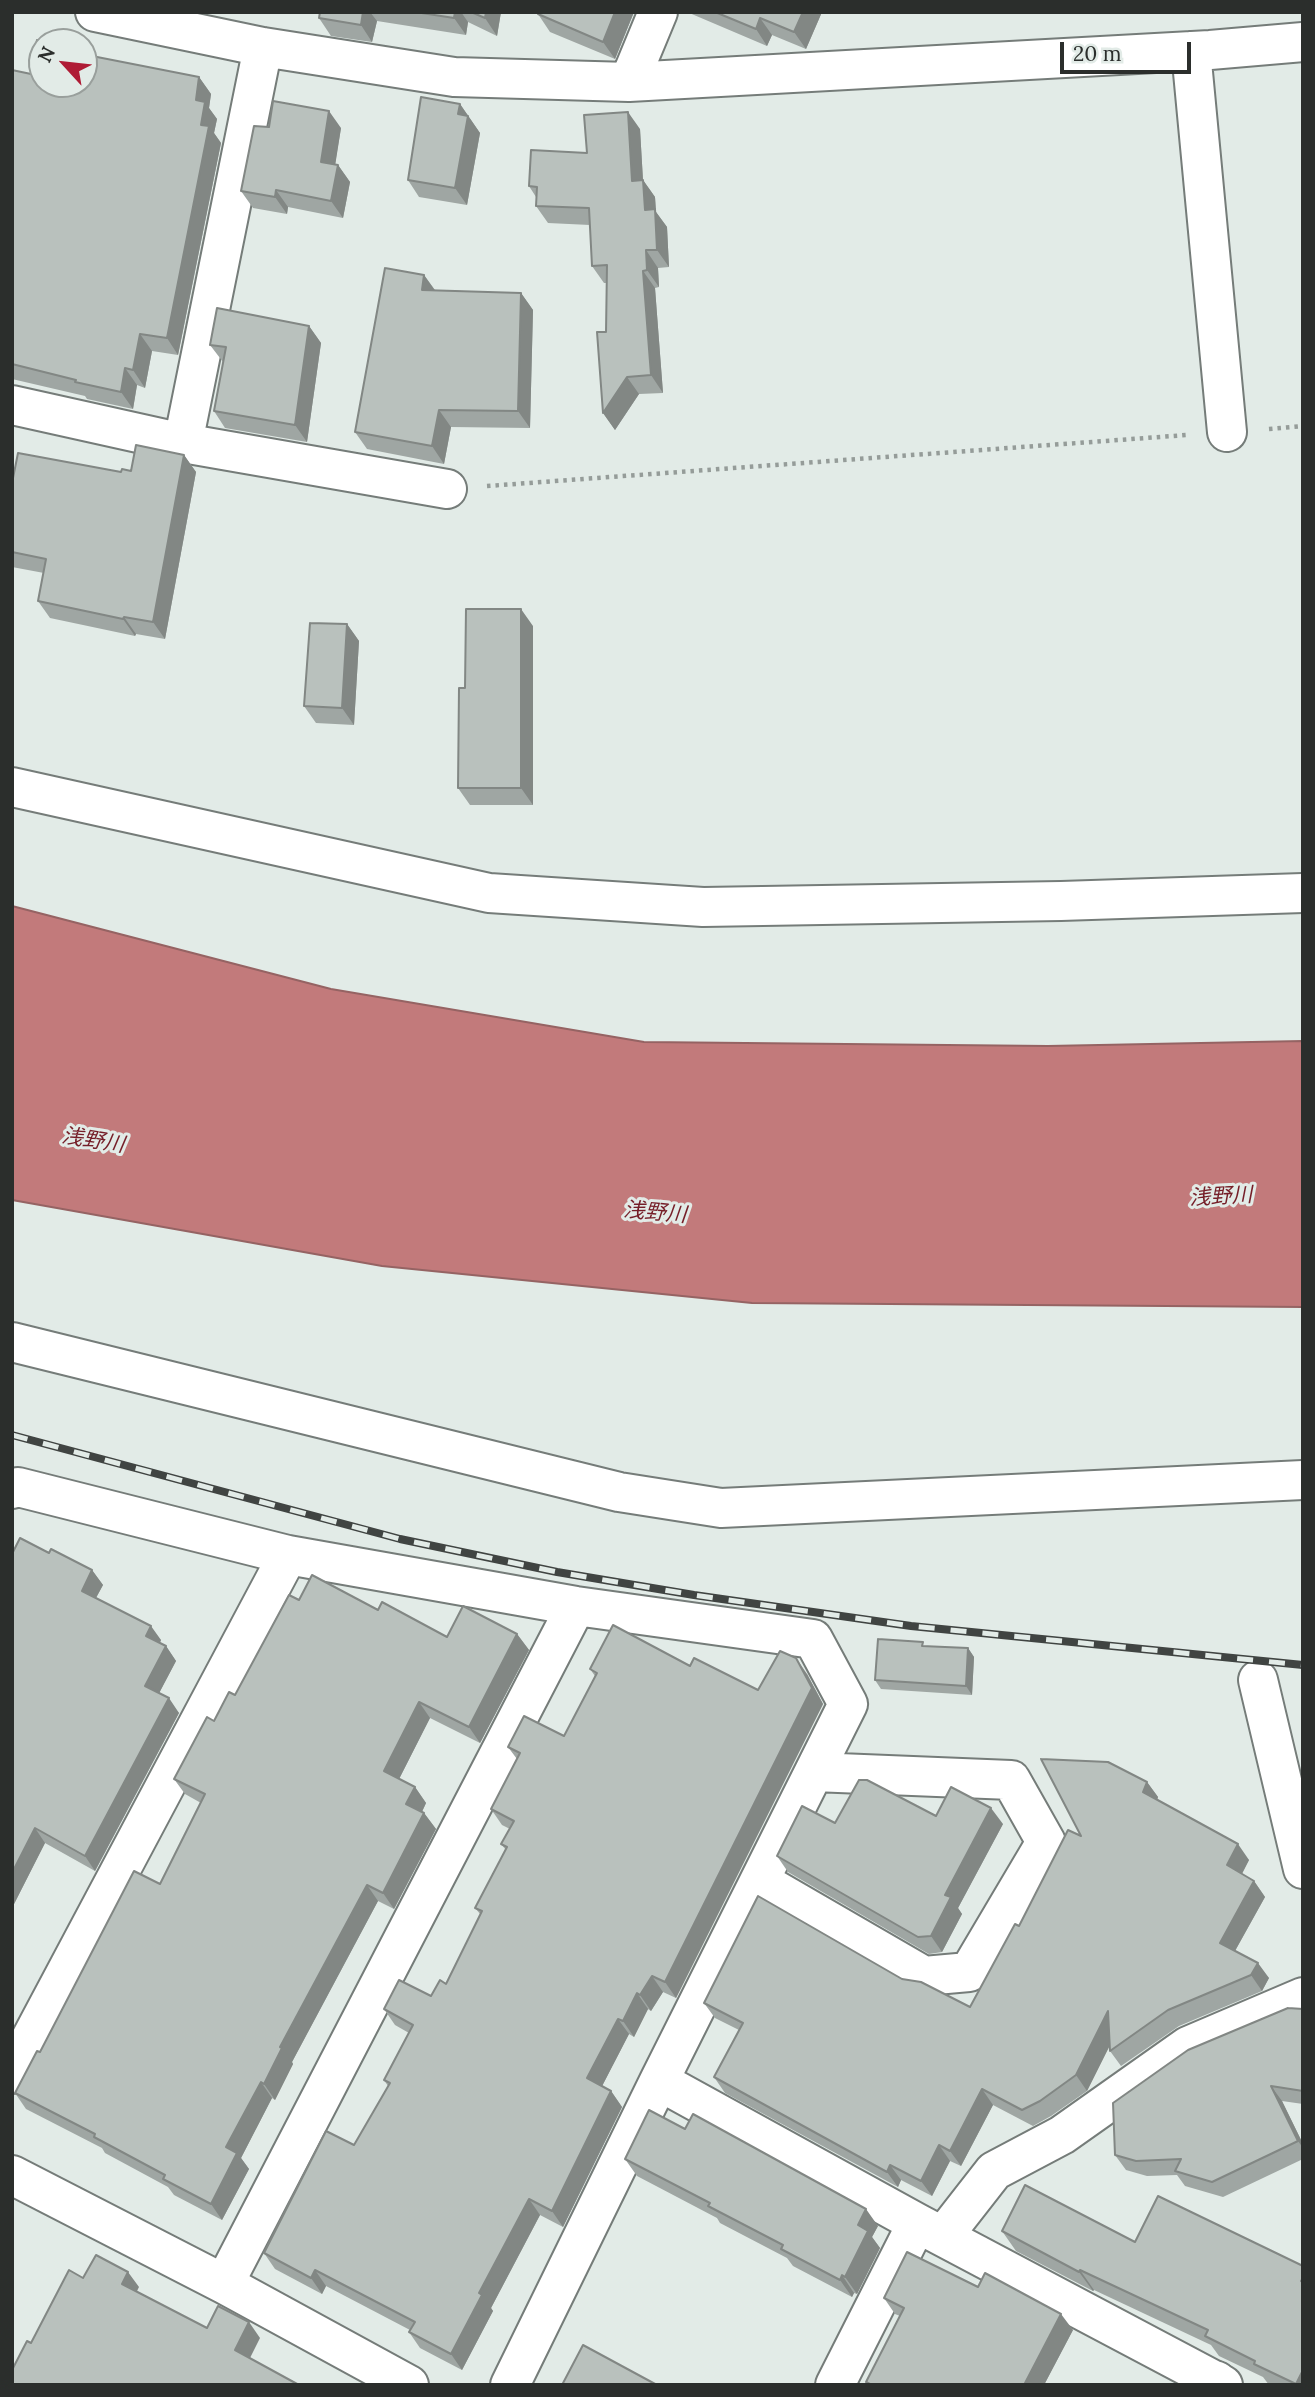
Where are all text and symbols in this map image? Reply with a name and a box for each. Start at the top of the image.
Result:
north arrow [28,28,98,98]
scale bar [1063,28,1194,72]
text: 20 m [1073,40,1122,67]
text: N [32,42,60,66]
water label: 浅野川 [60,1124,126,1158]
water label: 浅野川 [1189,1183,1253,1211]
water label: 浅野川 [623,1198,687,1228]

